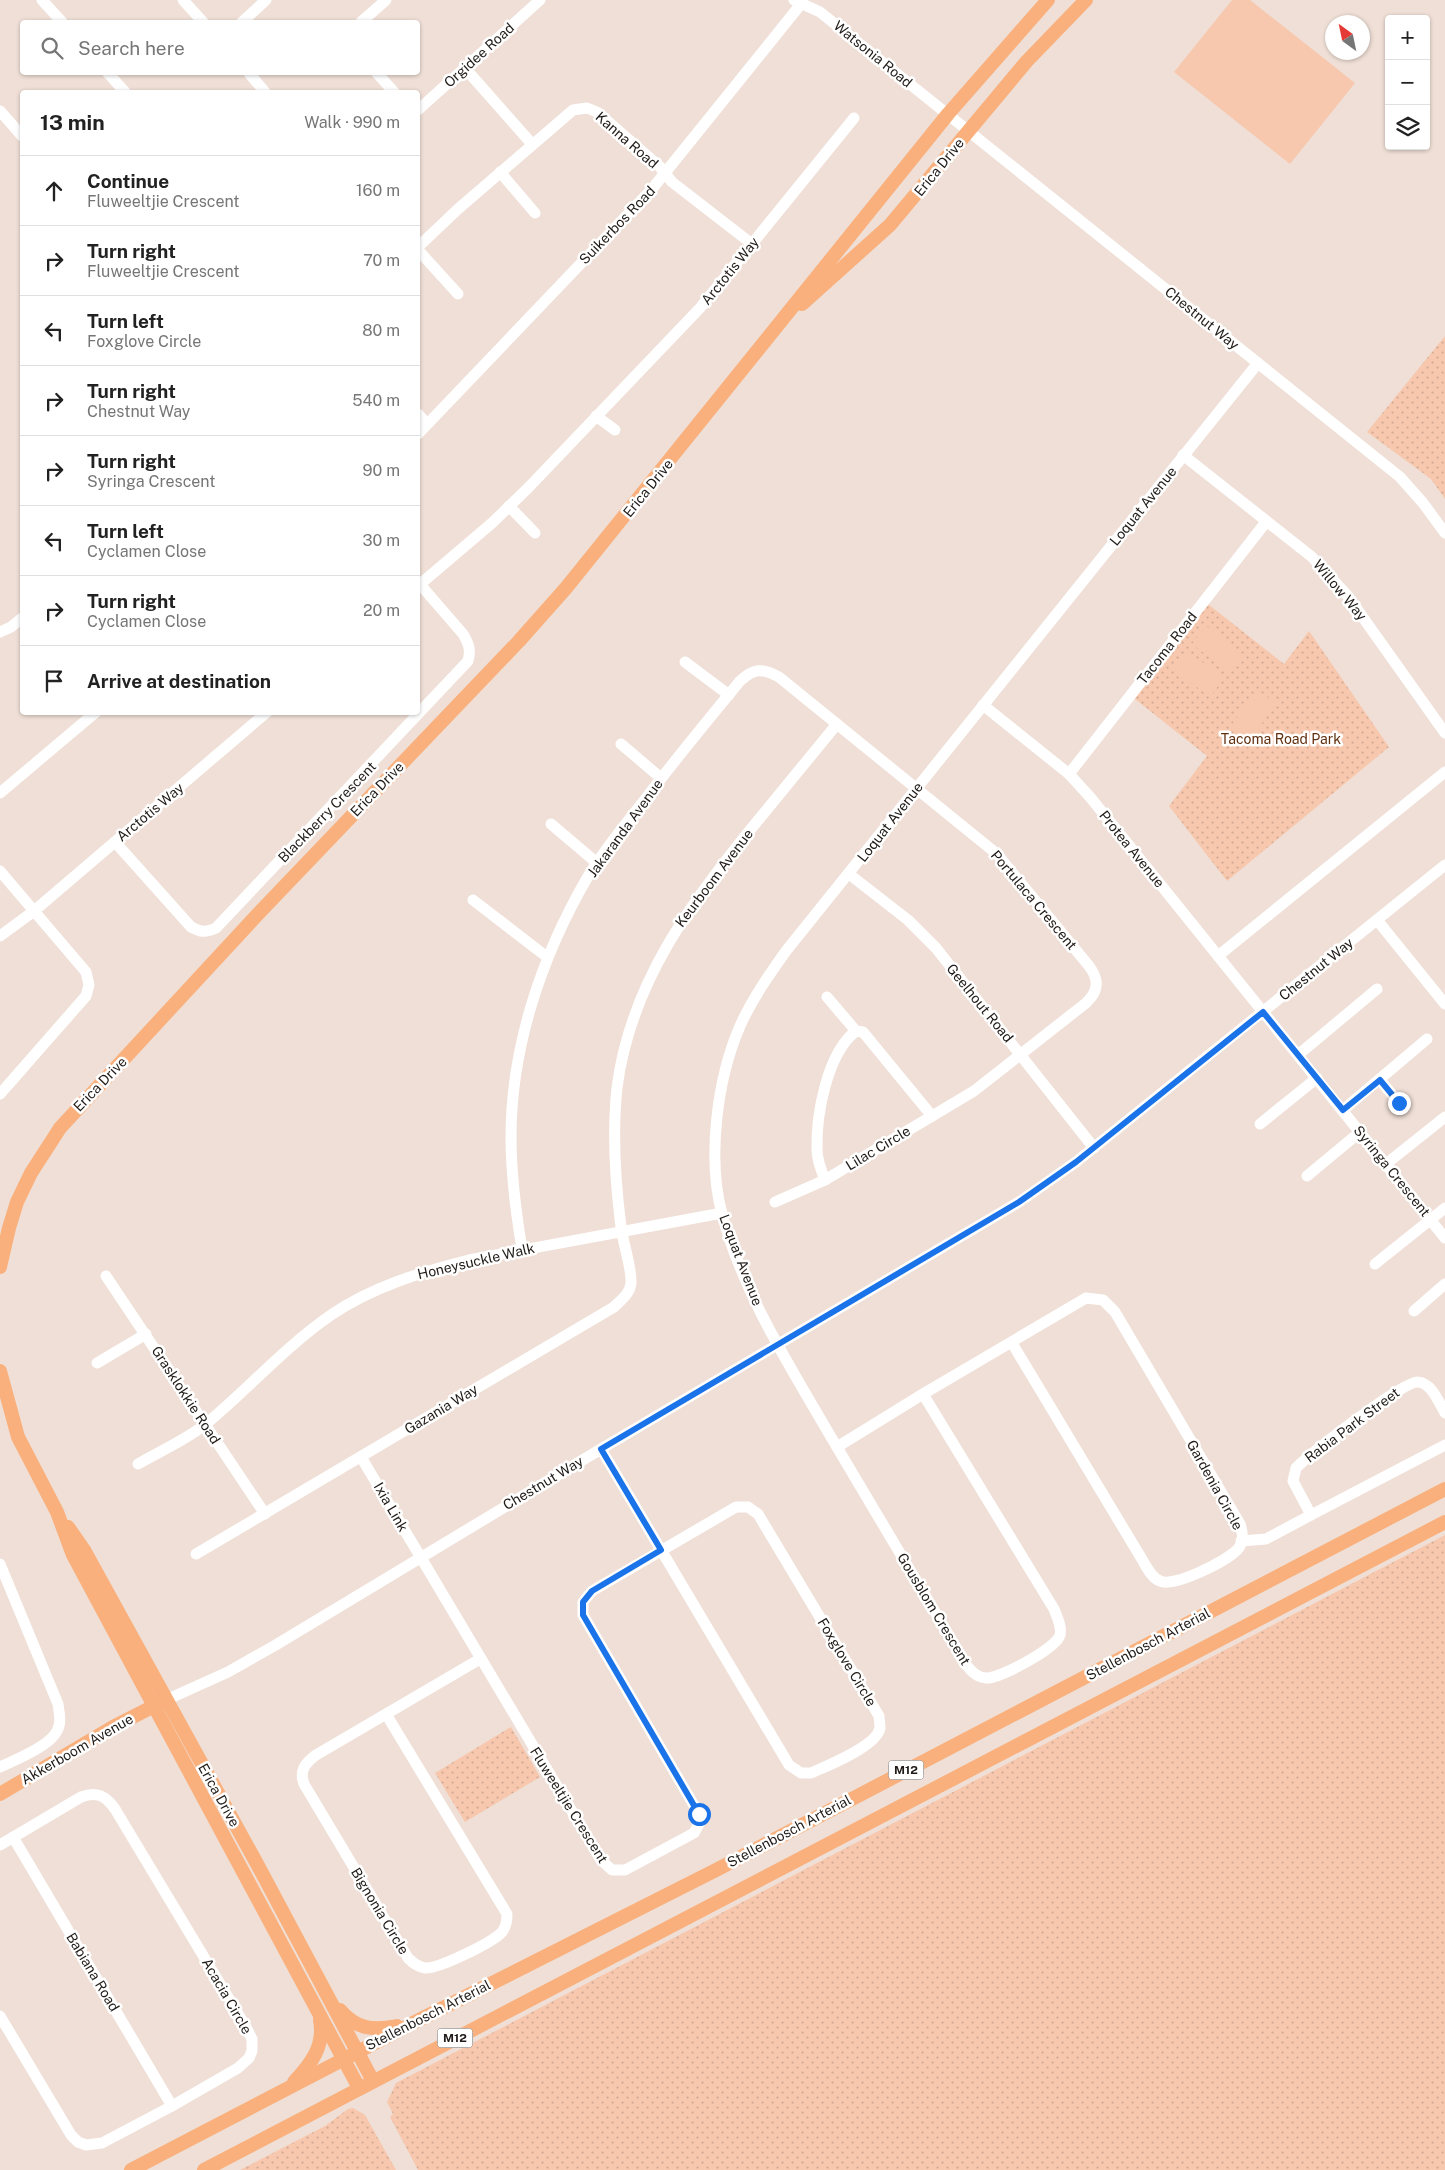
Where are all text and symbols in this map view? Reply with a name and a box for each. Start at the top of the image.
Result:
north arrow [1325,15,1370,60]
map controls [1385,15,1430,150]
button: + [1385,15,1430,60]
street label: Watsonia Road [830,17,916,91]
search box [20,20,420,75]
street label: Orgidee Road [441,20,517,90]
icon: search [38,34,66,62]
text: Search here [78,37,185,59]
button: − [1385,60,1430,105]
button: layers [1385,105,1430,150]
street label: Kanna Road [592,109,662,171]
text: 13 min [40,110,105,135]
text: Walk · 990 m [304,113,400,132]
street label: Erica Drive [911,135,967,199]
text: Continue [87,170,169,192]
icon: ahead [40,177,68,205]
text: 160 m [356,181,400,200]
street label: Suikerbos Road [576,183,658,267]
text: Fluweeltjie Crescent [87,192,240,211]
street label: Arctotis Way [698,234,762,308]
text: Turn right [87,240,176,262]
icon: right [40,247,68,275]
text: 70 m [363,251,400,270]
text: Fluweeltjie Crescent [87,262,240,281]
street label: Chestnut Way [1162,283,1243,353]
text: Turn left [87,310,164,332]
icon: left [40,317,68,345]
text: 80 m [362,321,400,340]
text: Foxglove Circle [87,332,201,351]
text: Turn right [87,380,176,402]
icon: right [40,387,68,415]
text: 540 m [352,391,400,410]
text: Chestnut Way [87,402,190,421]
text: Turn right [87,450,176,472]
street label: Erica Drive [620,456,676,520]
icon: right [40,457,68,485]
text: 90 m [363,461,400,480]
street label: Loquat Avenue [1106,463,1180,549]
text: Syringa Crescent [87,472,215,491]
text: Turn left [87,520,164,542]
icon: left [40,527,68,555]
text: 30 m [363,531,400,550]
text: Cyclamen Close [87,542,206,561]
street label: Willow Way [1310,556,1370,624]
text: Turn right [87,590,176,612]
icon: right [40,597,68,625]
text: 20 m [363,601,400,620]
street label: Tacoma Road [1134,609,1200,687]
text: Cyclamen Close [87,612,206,631]
icon: arrive [40,667,68,695]
text: Arrive at destination [87,670,271,692]
park label: Tacoma Road Park [1221,731,1341,747]
street label: Blackberry Crescent [275,758,379,866]
street label: Erica Drive [347,758,407,820]
street label: Jakaranda Avenue [584,776,666,880]
street label: Arctotis Way [113,779,187,845]
street label: Loquat Avenue [854,779,926,865]
street label: Protea Avenue [1096,807,1168,891]
street label: Keurboom Avenue [672,826,756,930]
street label: Portulaca Crescent [988,847,1080,953]
street label: Chestnut Way [1276,934,1357,1004]
street label: Geelhout Road [943,961,1017,1045]
street label: Erica Drive [70,1053,130,1115]
route end [1388,1092,1411,1115]
street label: Lilac Circle [843,1122,913,1173]
street label: Syringa Crescent [1350,1122,1434,1220]
street label: Loquat Avenue [716,1212,766,1308]
street label: Honeysuckle Walk [416,1240,536,1282]
street label: Grasklokkie Road [148,1343,224,1447]
street label: Gazania Way [401,1381,481,1437]
street label: Rabia Park Street [1302,1384,1402,1466]
street label: Gardenia Circle [1184,1437,1246,1533]
street label: Chestnut Way [500,1453,586,1513]
street label: Ixia Link [371,1480,412,1535]
street label: Gousblom Crescent [894,1550,974,1668]
street label: Stellenbosch Arterial [1083,1605,1213,1683]
street label: Foxglove Circle [814,1615,880,1709]
street label: Akkerboom Avenue [18,1710,136,1788]
street label: Fluweeltjie Crescent [527,1744,611,1866]
road number: M12 [888,1760,924,1780]
street label: Erica Drive [195,1761,243,1829]
street label: Stellenbosch Arterial [724,1792,854,1870]
route start [688,1803,711,1826]
street label: Bignonia Circle [348,1865,412,1957]
street label: Babiana Road [63,1930,123,2014]
street label: Acacia Circle [199,1955,255,2037]
street label: Stellenbosch Arterial [363,1977,493,2053]
road number: M12 [438,2029,472,2048]

